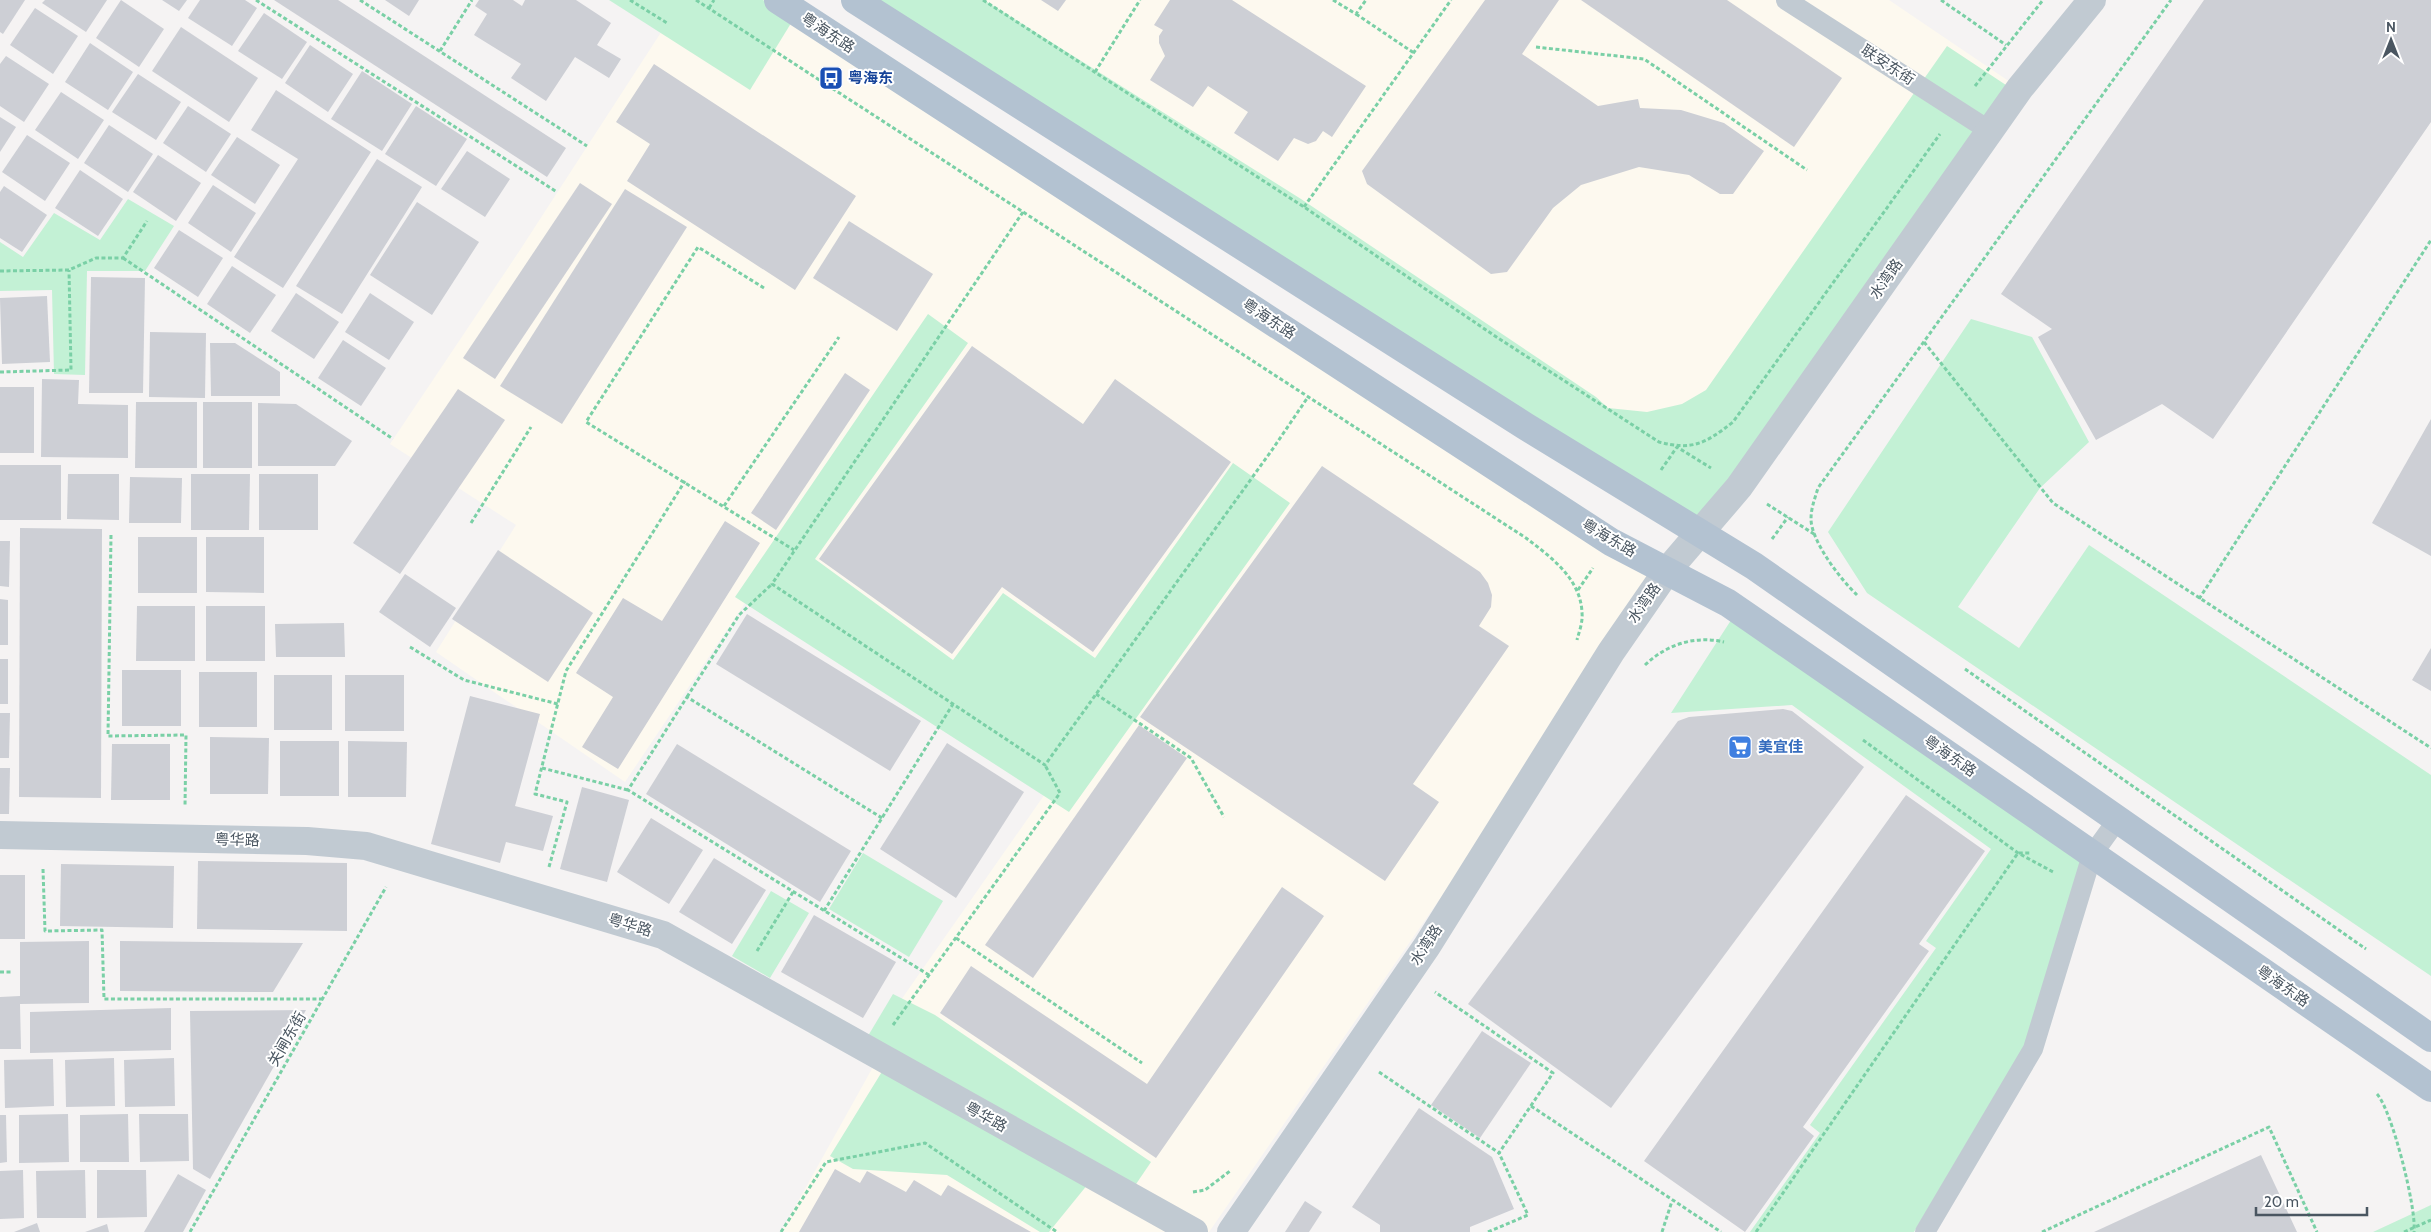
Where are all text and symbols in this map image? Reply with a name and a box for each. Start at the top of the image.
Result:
street label: 粤海东路 [798,9,858,57]
north arrow [2366,15,2416,65]
text: N [2386,18,2396,36]
street label: 联安东街 [1858,41,1918,89]
bus stop icon: 粤海东 [818,65,844,91]
place label: 粤海东 [848,69,893,87]
street label: 水湾路 [1866,255,1906,303]
street label: 粤海东路 [1239,295,1299,343]
street label: 粤海东路 [1579,515,1639,561]
street label: 水湾路 [1624,579,1664,627]
street label: 粤海东路 [1920,731,1980,781]
supermarket icon: 美宜佳 [1727,734,1753,760]
place label: 美宜佳 [1758,738,1803,756]
street label: 粤华路 [214,831,260,849]
street label: 粤华路 [606,910,654,940]
street label: 水湾路 [1406,921,1446,969]
street label: 粤海东路 [2253,961,2313,1011]
street label: 关闸东街 [264,1009,310,1069]
street label: 粤华路 [962,1098,1010,1136]
scale bar [2256,1184,2367,1216]
text: 20 m [2264,1193,2299,1211]

